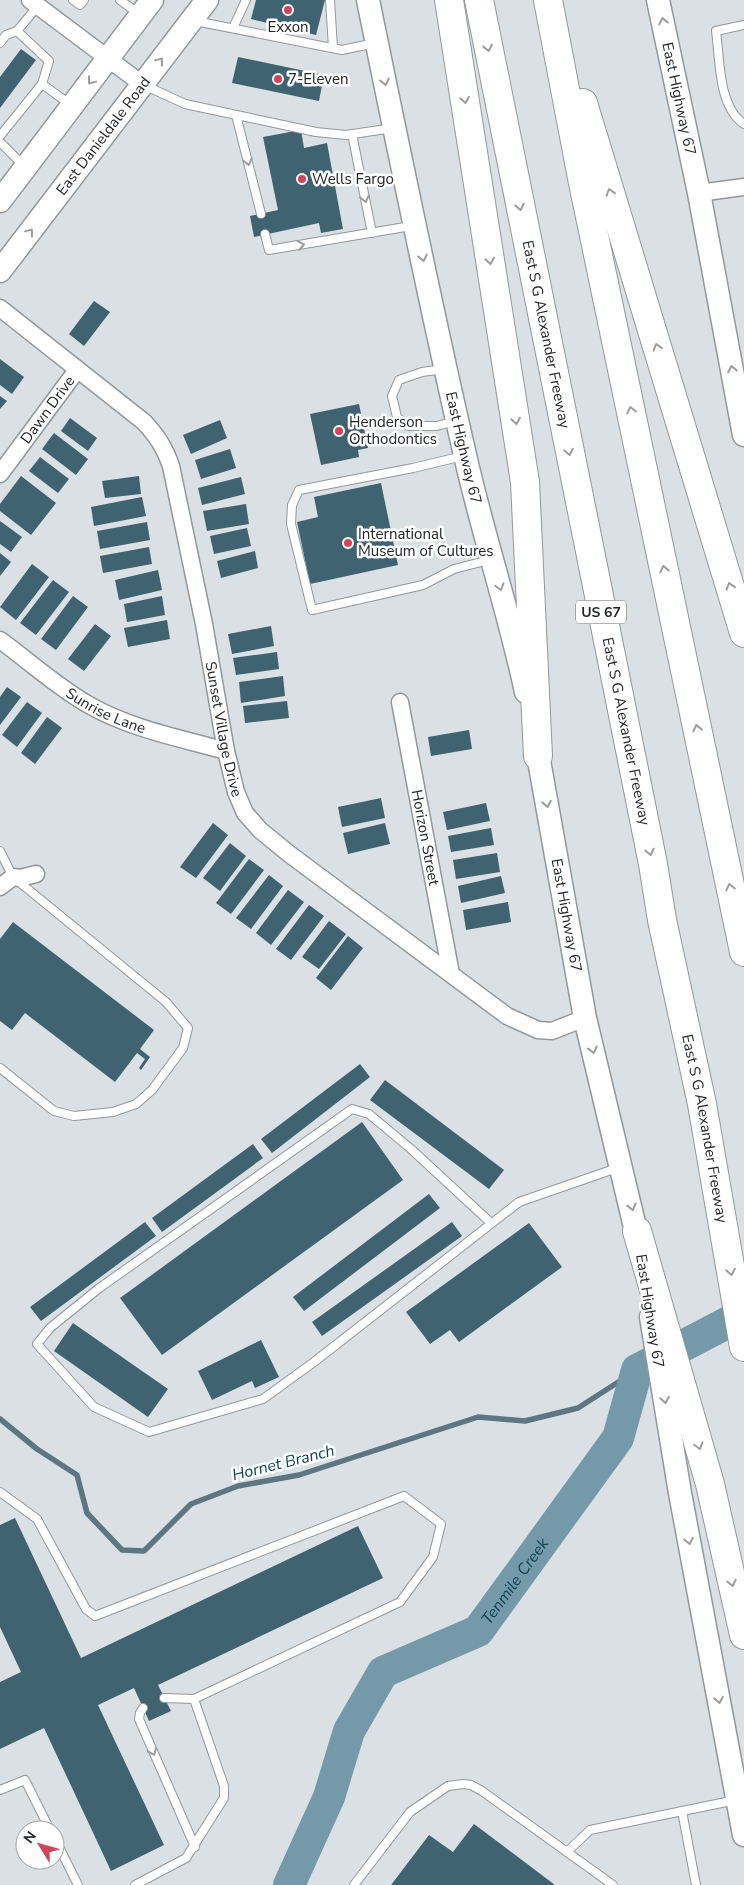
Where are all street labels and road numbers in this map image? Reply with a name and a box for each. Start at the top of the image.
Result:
street label: East Highway 67 [657,40,701,157]
street label: East Danieldale Road [51,73,155,199]
street label: East S G Alexander Freeway [518,238,575,430]
street label: Dawn Drive [16,372,79,448]
street label: East Highway 67 [441,390,487,506]
road number: US 67 [576,600,626,624]
street label: East S G Alexander Freeway [598,635,655,827]
street label: Sunset Village Drive [201,660,247,800]
street label: Sunrise Lane [62,683,148,738]
street label: Horizon Street [407,788,444,888]
street label: East Highway 67 [547,857,587,974]
street label: East S G Alexander Freeway [677,1032,732,1225]
street label: East Highway 67 [631,1253,669,1369]

